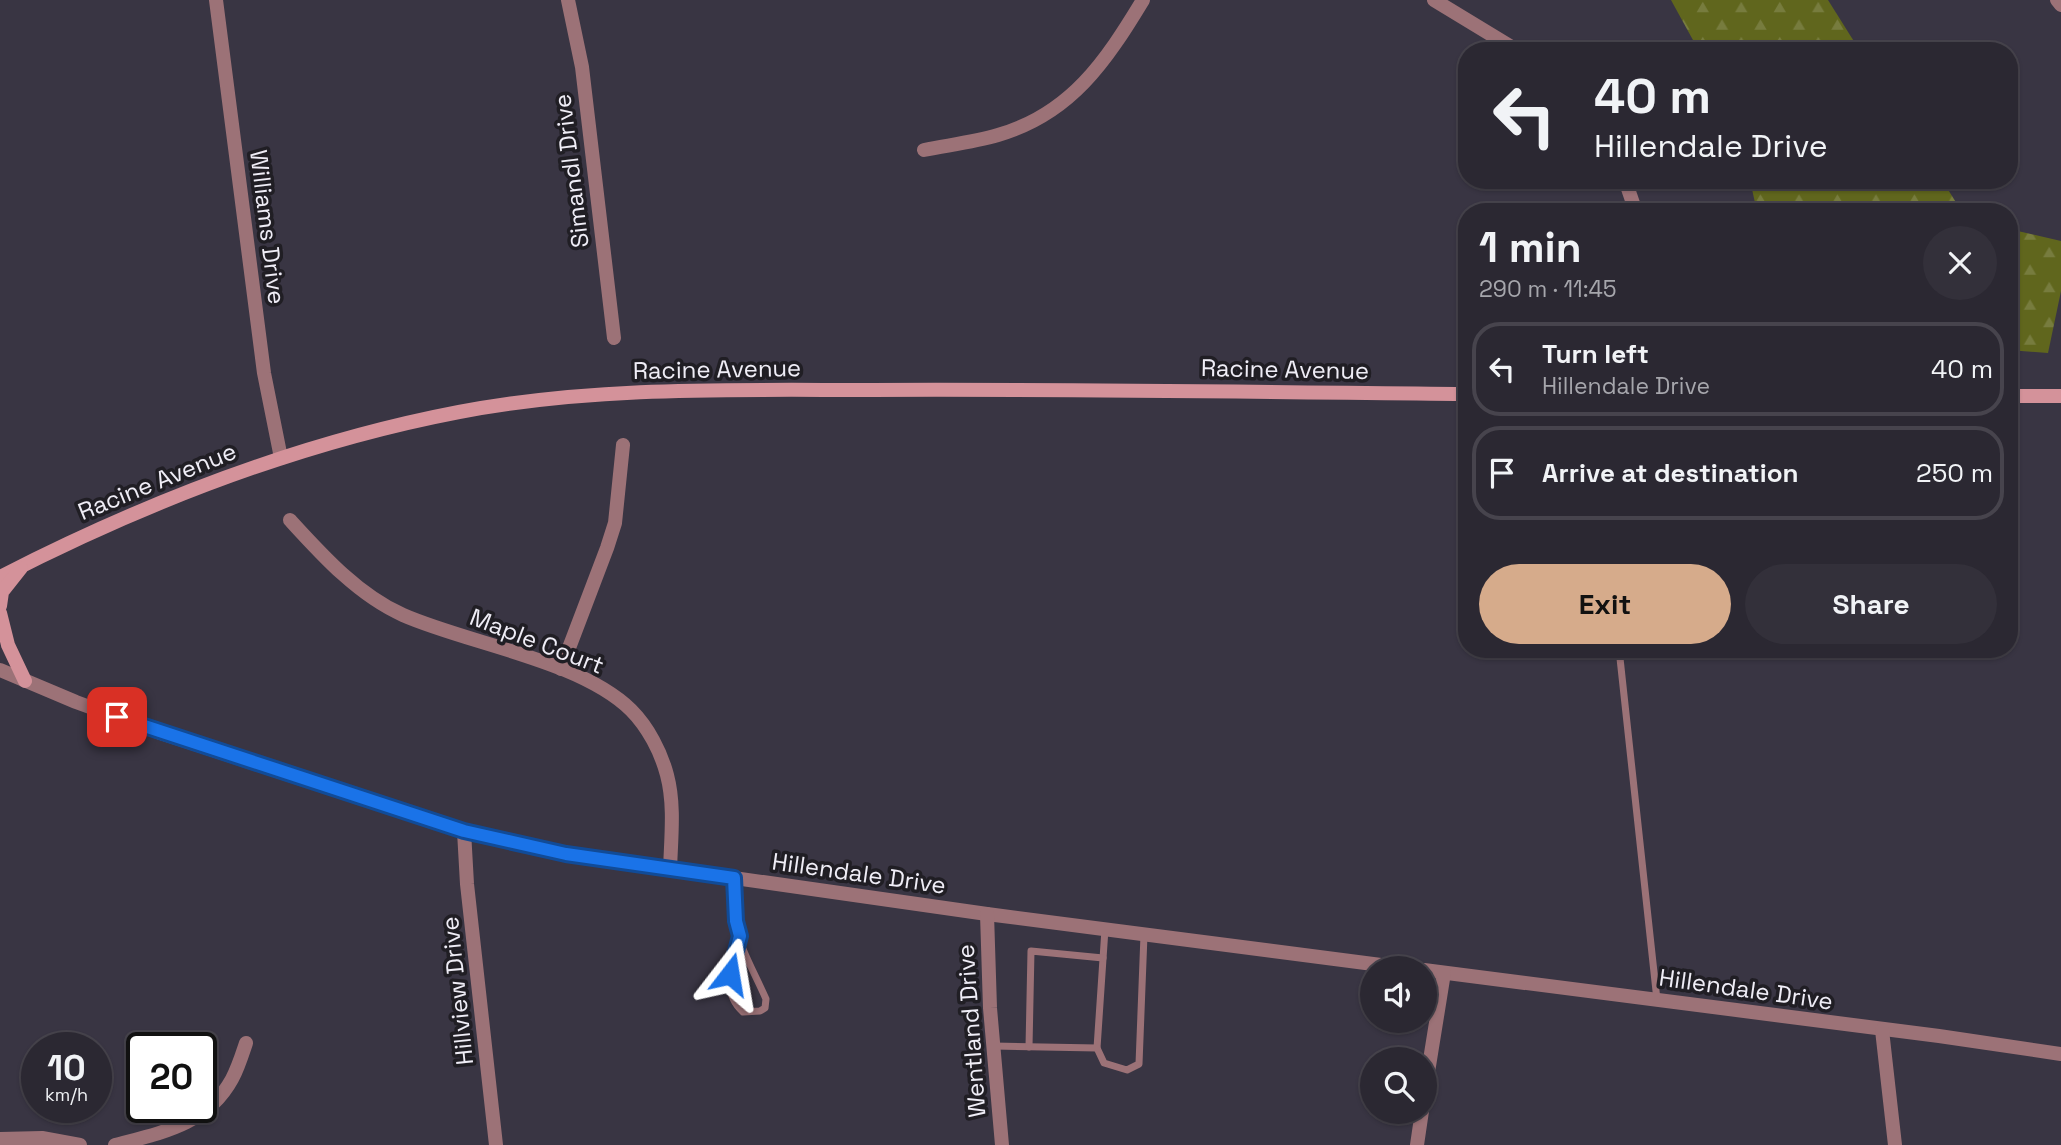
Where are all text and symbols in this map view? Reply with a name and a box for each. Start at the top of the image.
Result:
text: 40 m [1594,65,1711,127]
icon: left [1479,70,1570,161]
street label: Simandl Drive [546,92,596,250]
text: Hillendale Drive [1594,126,1828,166]
street label: Williams Drive [243,148,293,306]
text: 1 min [1479,221,1582,274]
button: close [1923,226,1997,300]
text: 290 m · 11:45 [1479,274,1617,304]
text: Turn left [1542,337,1649,371]
icon: left [1483,350,1521,388]
street label: Racine Avenue [633,352,801,386]
street label: Racine Avenue [1201,352,1369,386]
text: 40 m [1931,352,1993,386]
text: Hillendale Drive [1542,371,1710,401]
street label: Racine Avenue [73,435,241,527]
icon: arrive [1483,454,1521,492]
text: Arrive at destination [1542,456,1799,490]
text: 250 m [1916,456,1993,490]
button: Exit [1479,564,1731,644]
button: Share [1745,564,1997,644]
street label: Maple Court [465,601,609,681]
pin [87,687,147,747]
icon: arrive [98,698,136,736]
street label: Hillendale Drive [770,845,948,901]
street label: Hillview Drive [434,915,480,1067]
position arrow [693,937,767,1011]
street label: Wentland Drive [949,943,993,1119]
map controls [1360,956,1437,1124]
button: sound [1360,956,1437,1033]
street label: Hillendale Drive [1657,961,1835,1017]
speed limit sign: 20 [126,1032,217,1123]
text: 10 [47,1046,86,1090]
button: search [1360,1047,1437,1124]
text: km/h [45,1083,88,1106]

